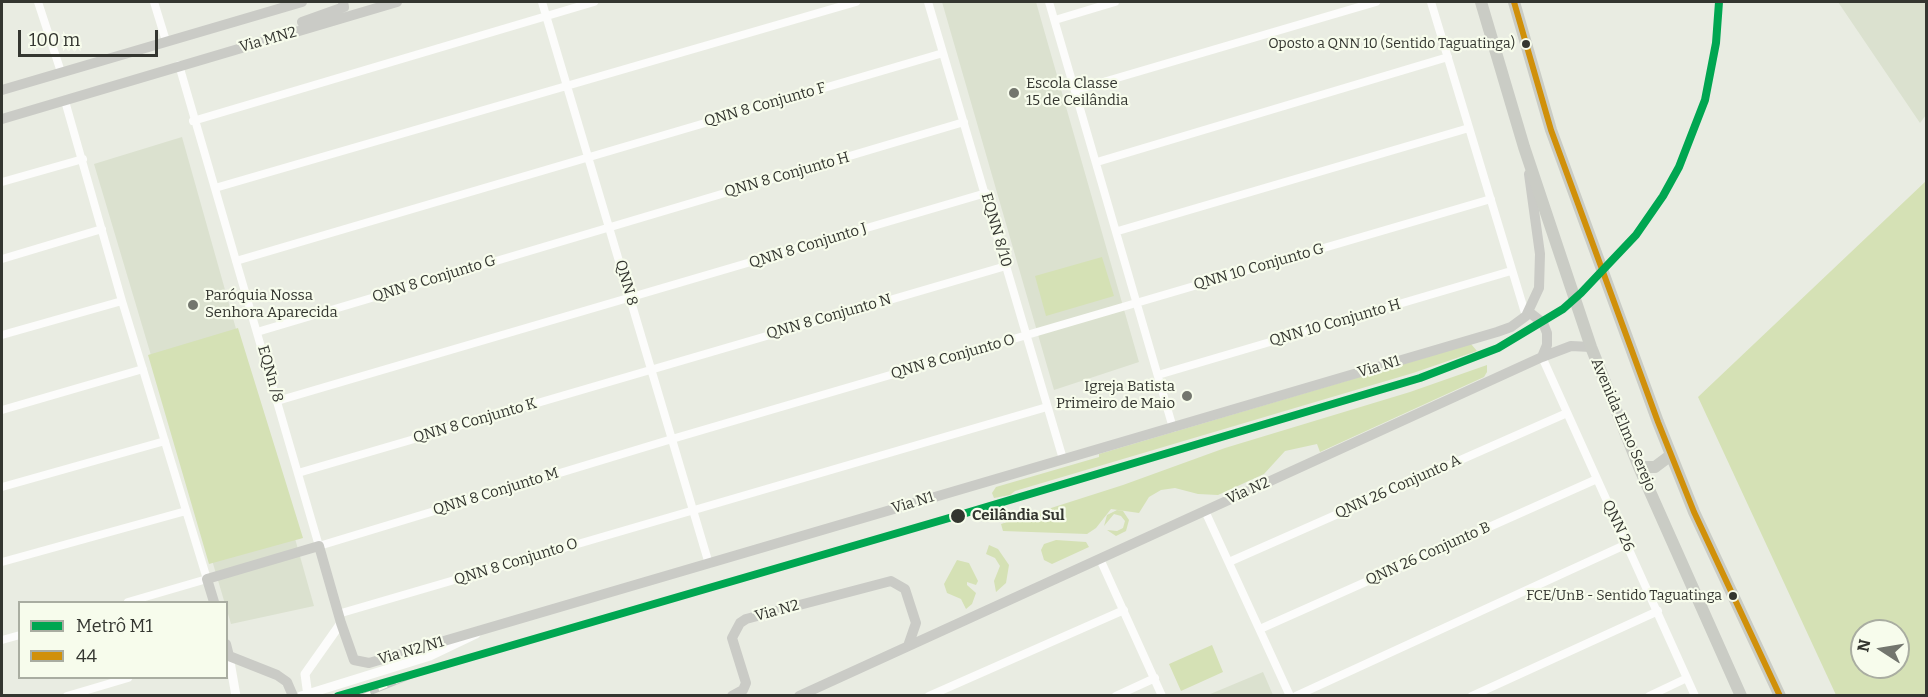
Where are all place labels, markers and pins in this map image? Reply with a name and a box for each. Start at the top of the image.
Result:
place label: Oposto a QNN 10 (Sentido Taguatinga) [1268,36,1515,52]
marker: Oposto a QNN 10 (Sentido Taguatinga) [1520,38,1532,50]
place label: Escola Classe 15 de Ceilândia [1026,75,1128,110]
marker: Escola Classe 15 de Ceilândia [1007,86,1021,100]
place label: Paróquia Nossa Senhora Aparecida [205,287,338,322]
marker: Paróquia Nossa Senhora Aparecida [186,298,200,312]
place label: Igreja Batista Primeiro de Maio [1056,378,1175,413]
marker: Igreja Batista Primeiro de Maio [1180,389,1194,403]
marker: Ceilândia Sul [949,507,967,525]
place label: Ceilândia Sul [972,507,1065,525]
place label: FCE/UnB - Sentido Taguatinga [1526,588,1722,604]
marker: FCE/UnB - Sentido Taguatinga [1727,590,1739,602]

